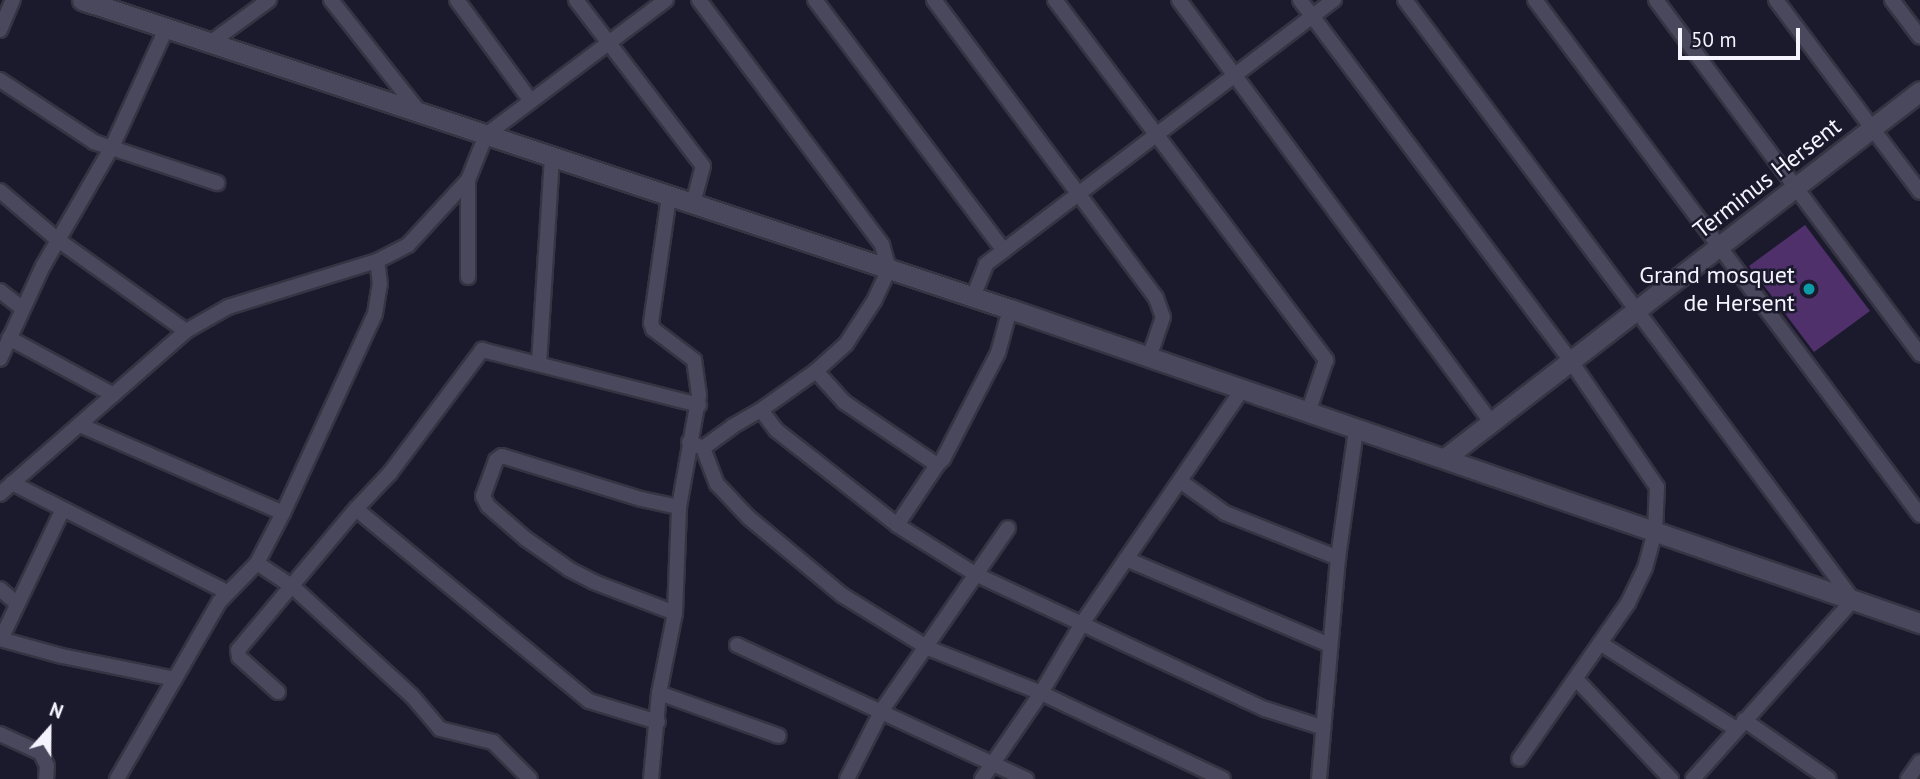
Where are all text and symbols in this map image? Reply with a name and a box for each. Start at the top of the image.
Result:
scale bar [1682,14,1804,58]
text: 50 m [1691,26,1737,53]
street label: Terminus Hersent [1688,112,1846,244]
place label: Grand mosquet de Hersent [1639,261,1795,317]
marker: Grand mosquet de Hersent [1801,281,1817,297]
north arrow [14,695,84,765]
text: N [46,697,67,724]

